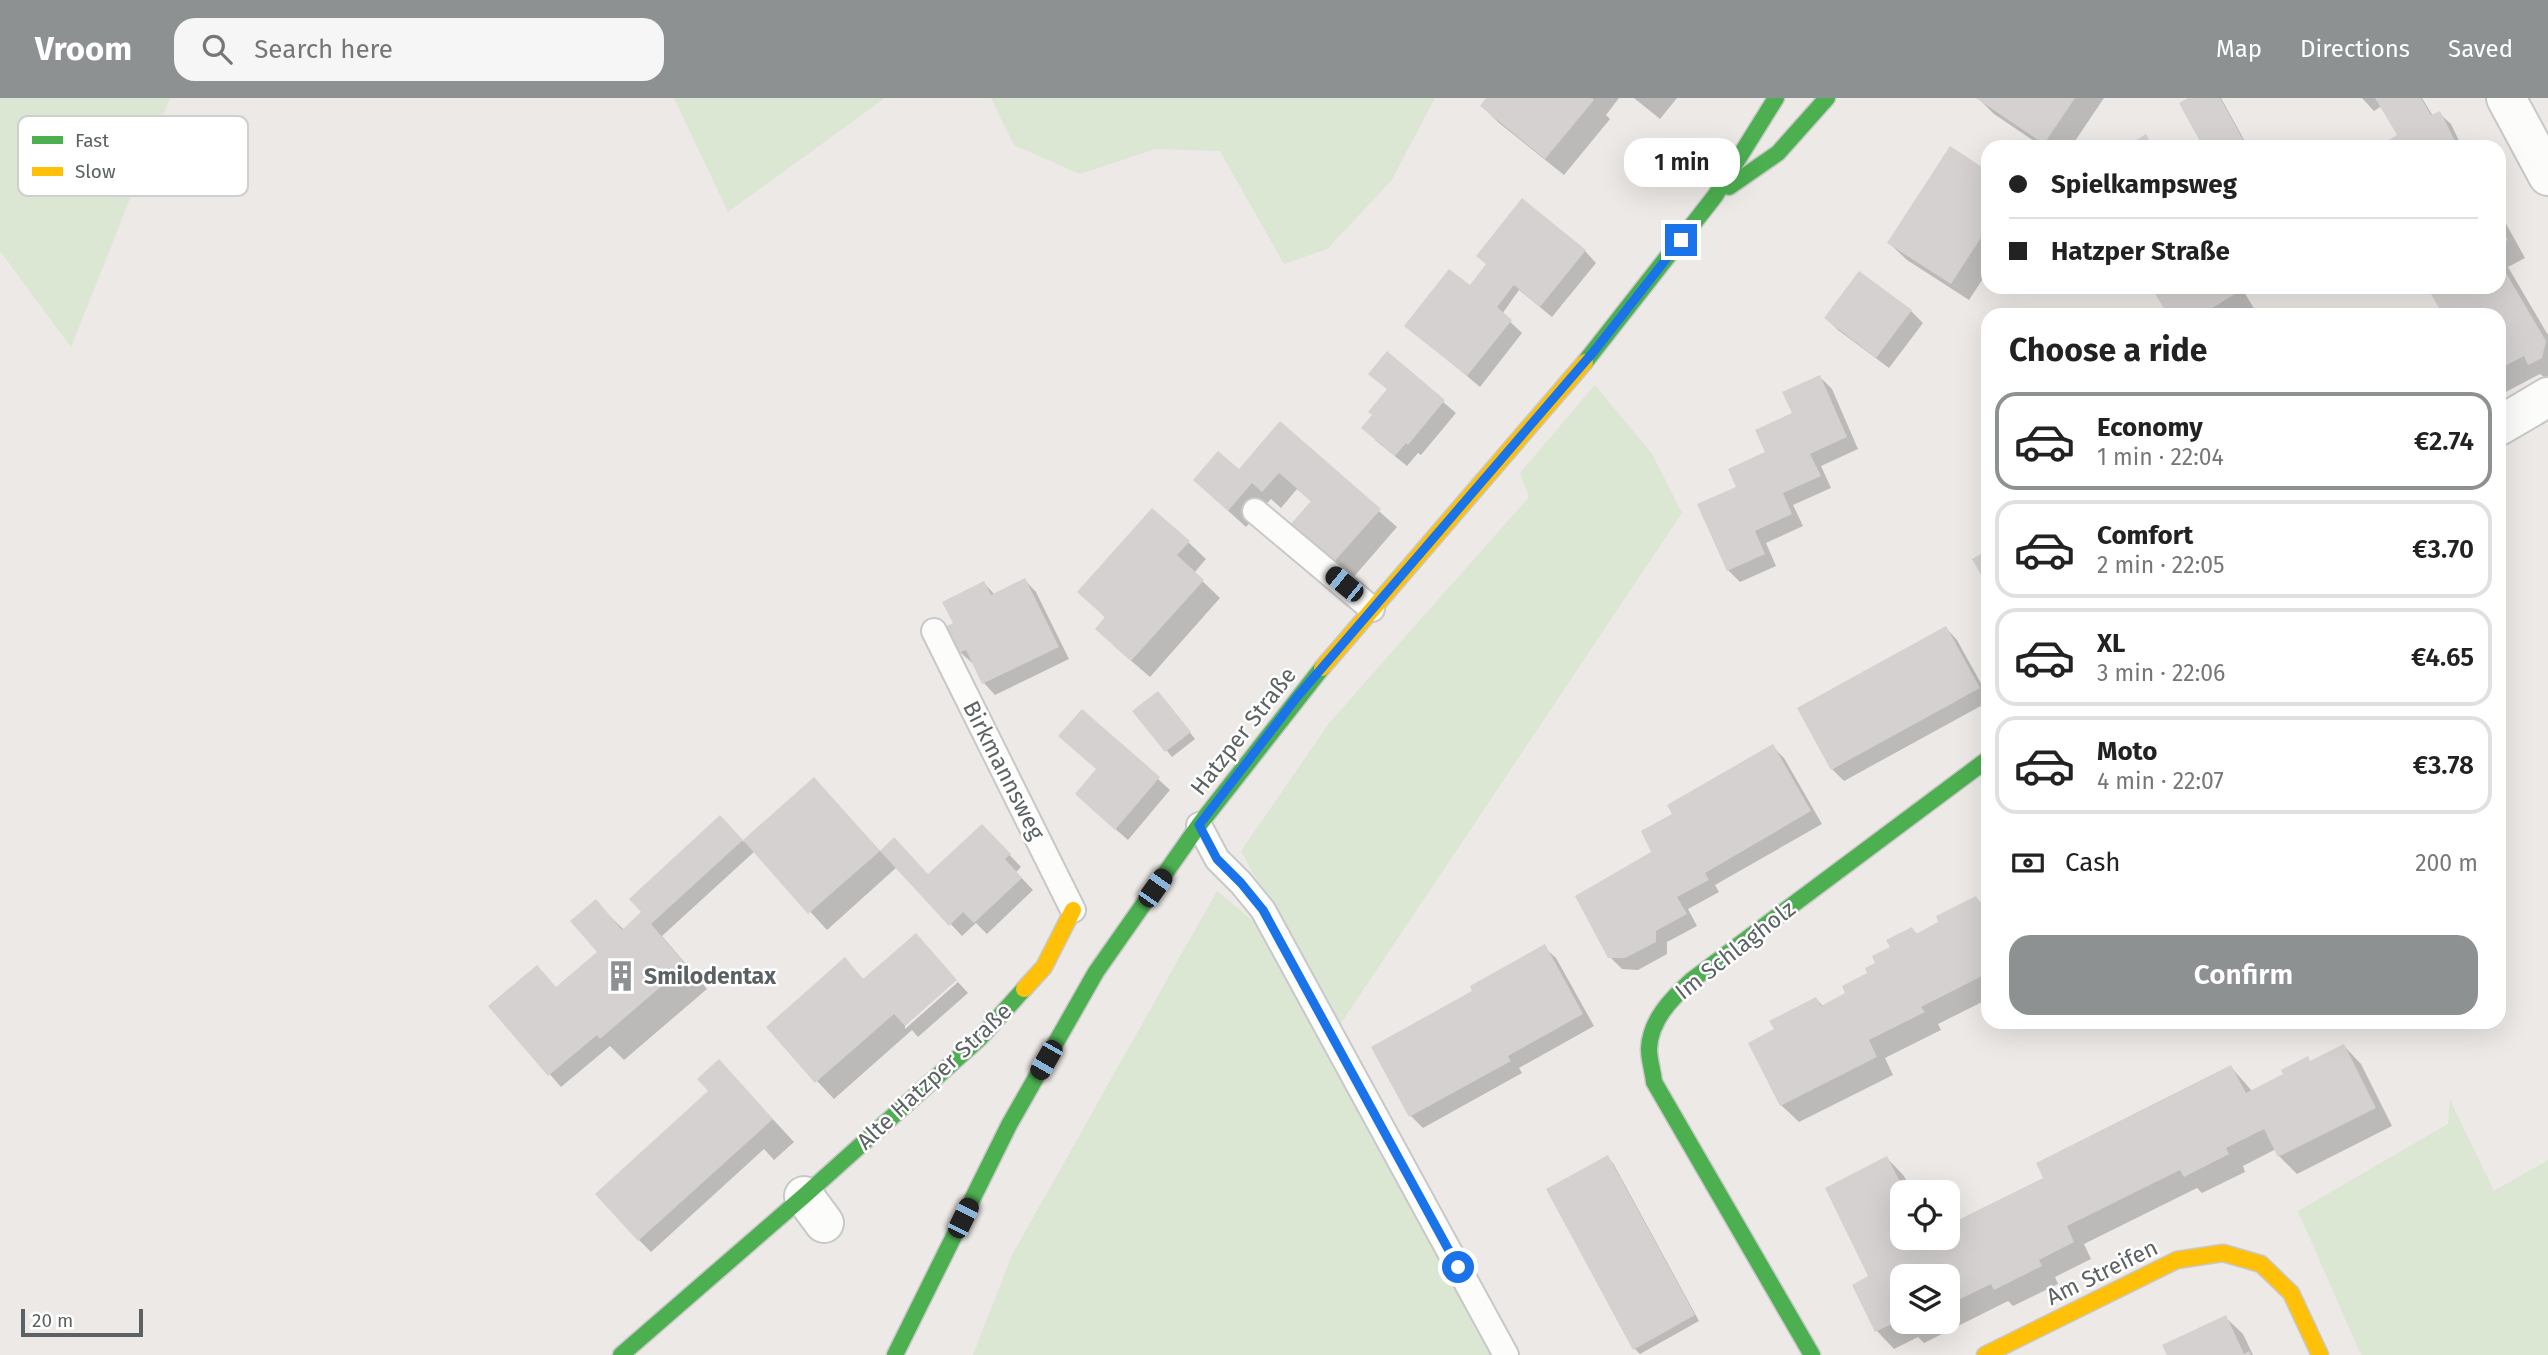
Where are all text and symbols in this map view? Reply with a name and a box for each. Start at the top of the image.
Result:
search box [174,18,664,81]
text: Vroom [35,29,132,69]
icon: search [198,30,236,68]
text: Search here [254,34,393,65]
text: Map [2216,35,2262,63]
text: Directions [2300,35,2410,63]
text: Saved [2448,35,2513,63]
legend [18,116,248,196]
text: Fast [75,129,109,152]
callout: 1 min [1623,138,1739,188]
text: 1 min [1654,148,1710,176]
text: Slow [75,160,116,183]
text: Spielkampsweg [2051,169,2237,200]
route end [1665,224,1697,256]
text: Hatzper Straße [2051,236,2230,267]
text: Choose a ride [2009,331,2207,369]
icon: car [2013,410,2076,473]
text: Economy [2097,412,2203,443]
text: €2.74 [2414,426,2474,457]
text: 1 min · 22:04 [2097,443,2224,471]
icon: car [2013,518,2076,581]
text: Comfort [2097,520,2193,551]
text: €3.70 [2412,534,2474,565]
text: 2 min · 22:05 [2097,551,2225,579]
car [1322,563,1367,605]
icon: car [2013,626,2076,689]
text: XL [2097,628,2125,659]
text: €4.65 [2411,642,2474,673]
text: 3 min · 22:06 [2097,659,2225,687]
street label: Hatzper Straße [1184,661,1302,801]
street label: Birkmannsweg [957,696,1051,844]
icon: car [2013,734,2076,797]
text: Moto [2097,736,2157,767]
text: €3.78 [2413,750,2474,781]
text: 4 min · 22:07 [2097,767,2224,795]
icon: cash [2009,844,2047,882]
text: Cash [2065,847,2121,878]
text: 200 m [2415,849,2478,877]
car [1135,865,1176,911]
street label: Im Schlagholz [1669,895,1801,1005]
button: Confirm [2009,935,2478,1015]
building icon: Smilodentax [604,959,638,993]
place label: Smilodentax [644,962,776,990]
street label: Alte Hatzper Straße [851,997,1017,1155]
car [1027,1037,1066,1083]
map controls [1890,1180,1960,1334]
button: locate [1890,1180,1960,1250]
car [945,1195,982,1241]
street label: Am Streifen [2042,1233,2162,1311]
route start [1442,1251,1474,1283]
button: layers [1890,1264,1960,1334]
scale bar [21,1306,144,1338]
text: 20 m [32,1309,73,1332]

